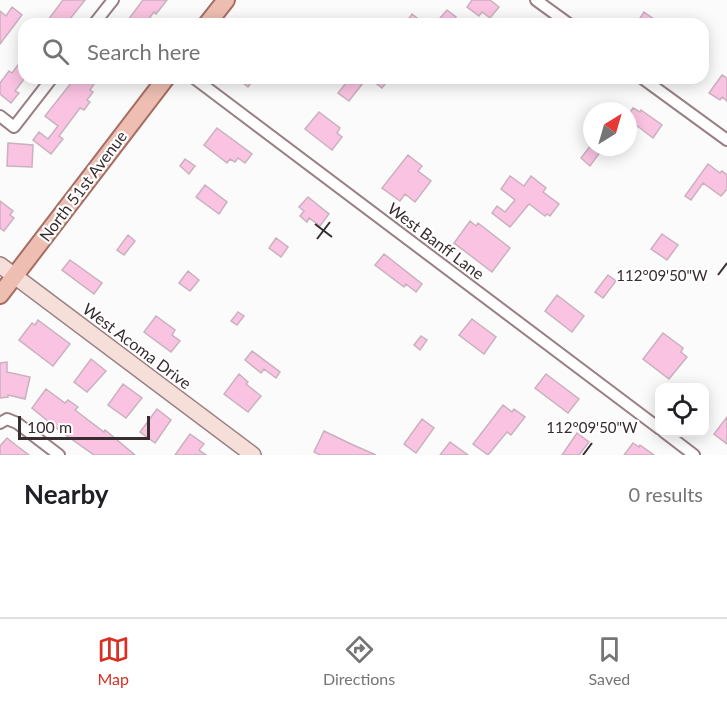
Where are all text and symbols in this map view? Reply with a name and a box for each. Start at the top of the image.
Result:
search box [18,18,709,84]
icon: search [39,35,72,68]
text: Search here [87,38,200,65]
north arrow [583,102,637,156]
street label: North 51st Avenue [35,127,130,245]
street label: West Banff Lane [384,198,488,283]
text: 112°09'50"W [616,266,708,284]
street label: West Acoma Drive [79,299,195,393]
map controls [655,383,709,437]
button: locate [655,383,709,437]
scale bar [18,413,150,440]
text: 100 m [27,417,72,436]
text: 112°09'50"W [546,418,638,436]
text: Nearby [24,478,109,510]
text: 0 results [628,482,703,506]
tab: Map [97,633,130,688]
tab: Directions [323,633,395,688]
tab: Saved [589,633,630,688]

